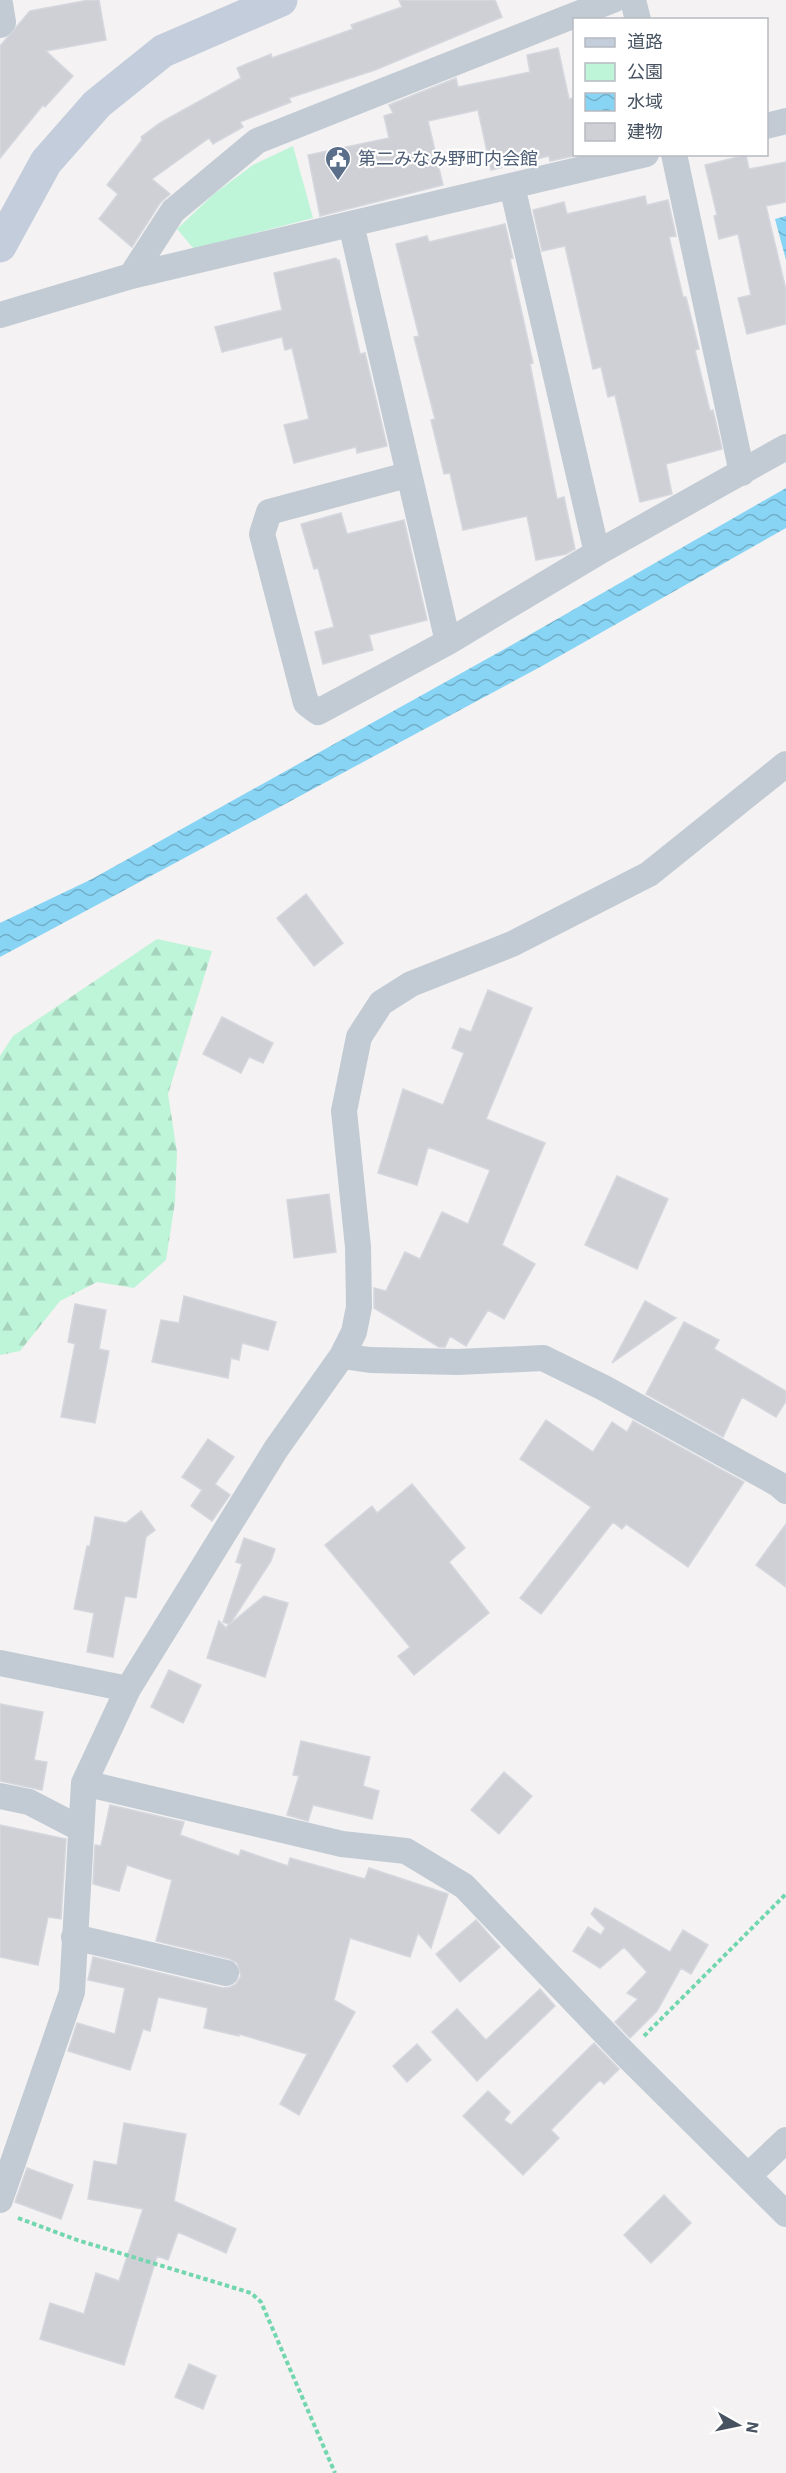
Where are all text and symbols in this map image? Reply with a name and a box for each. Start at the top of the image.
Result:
legend [573,18,768,156]
text: 道路 [627,30,663,53]
text: 公園 [627,60,663,83]
text: 水域 [627,90,663,113]
text: 建物 [627,120,663,143]
public building icon: 第二みなみ野町内会館 [323,144,353,182]
place label: 第二みなみ野町内会館 [358,147,538,170]
north arrow [708,2395,768,2455]
text: N [742,2420,764,2435]

